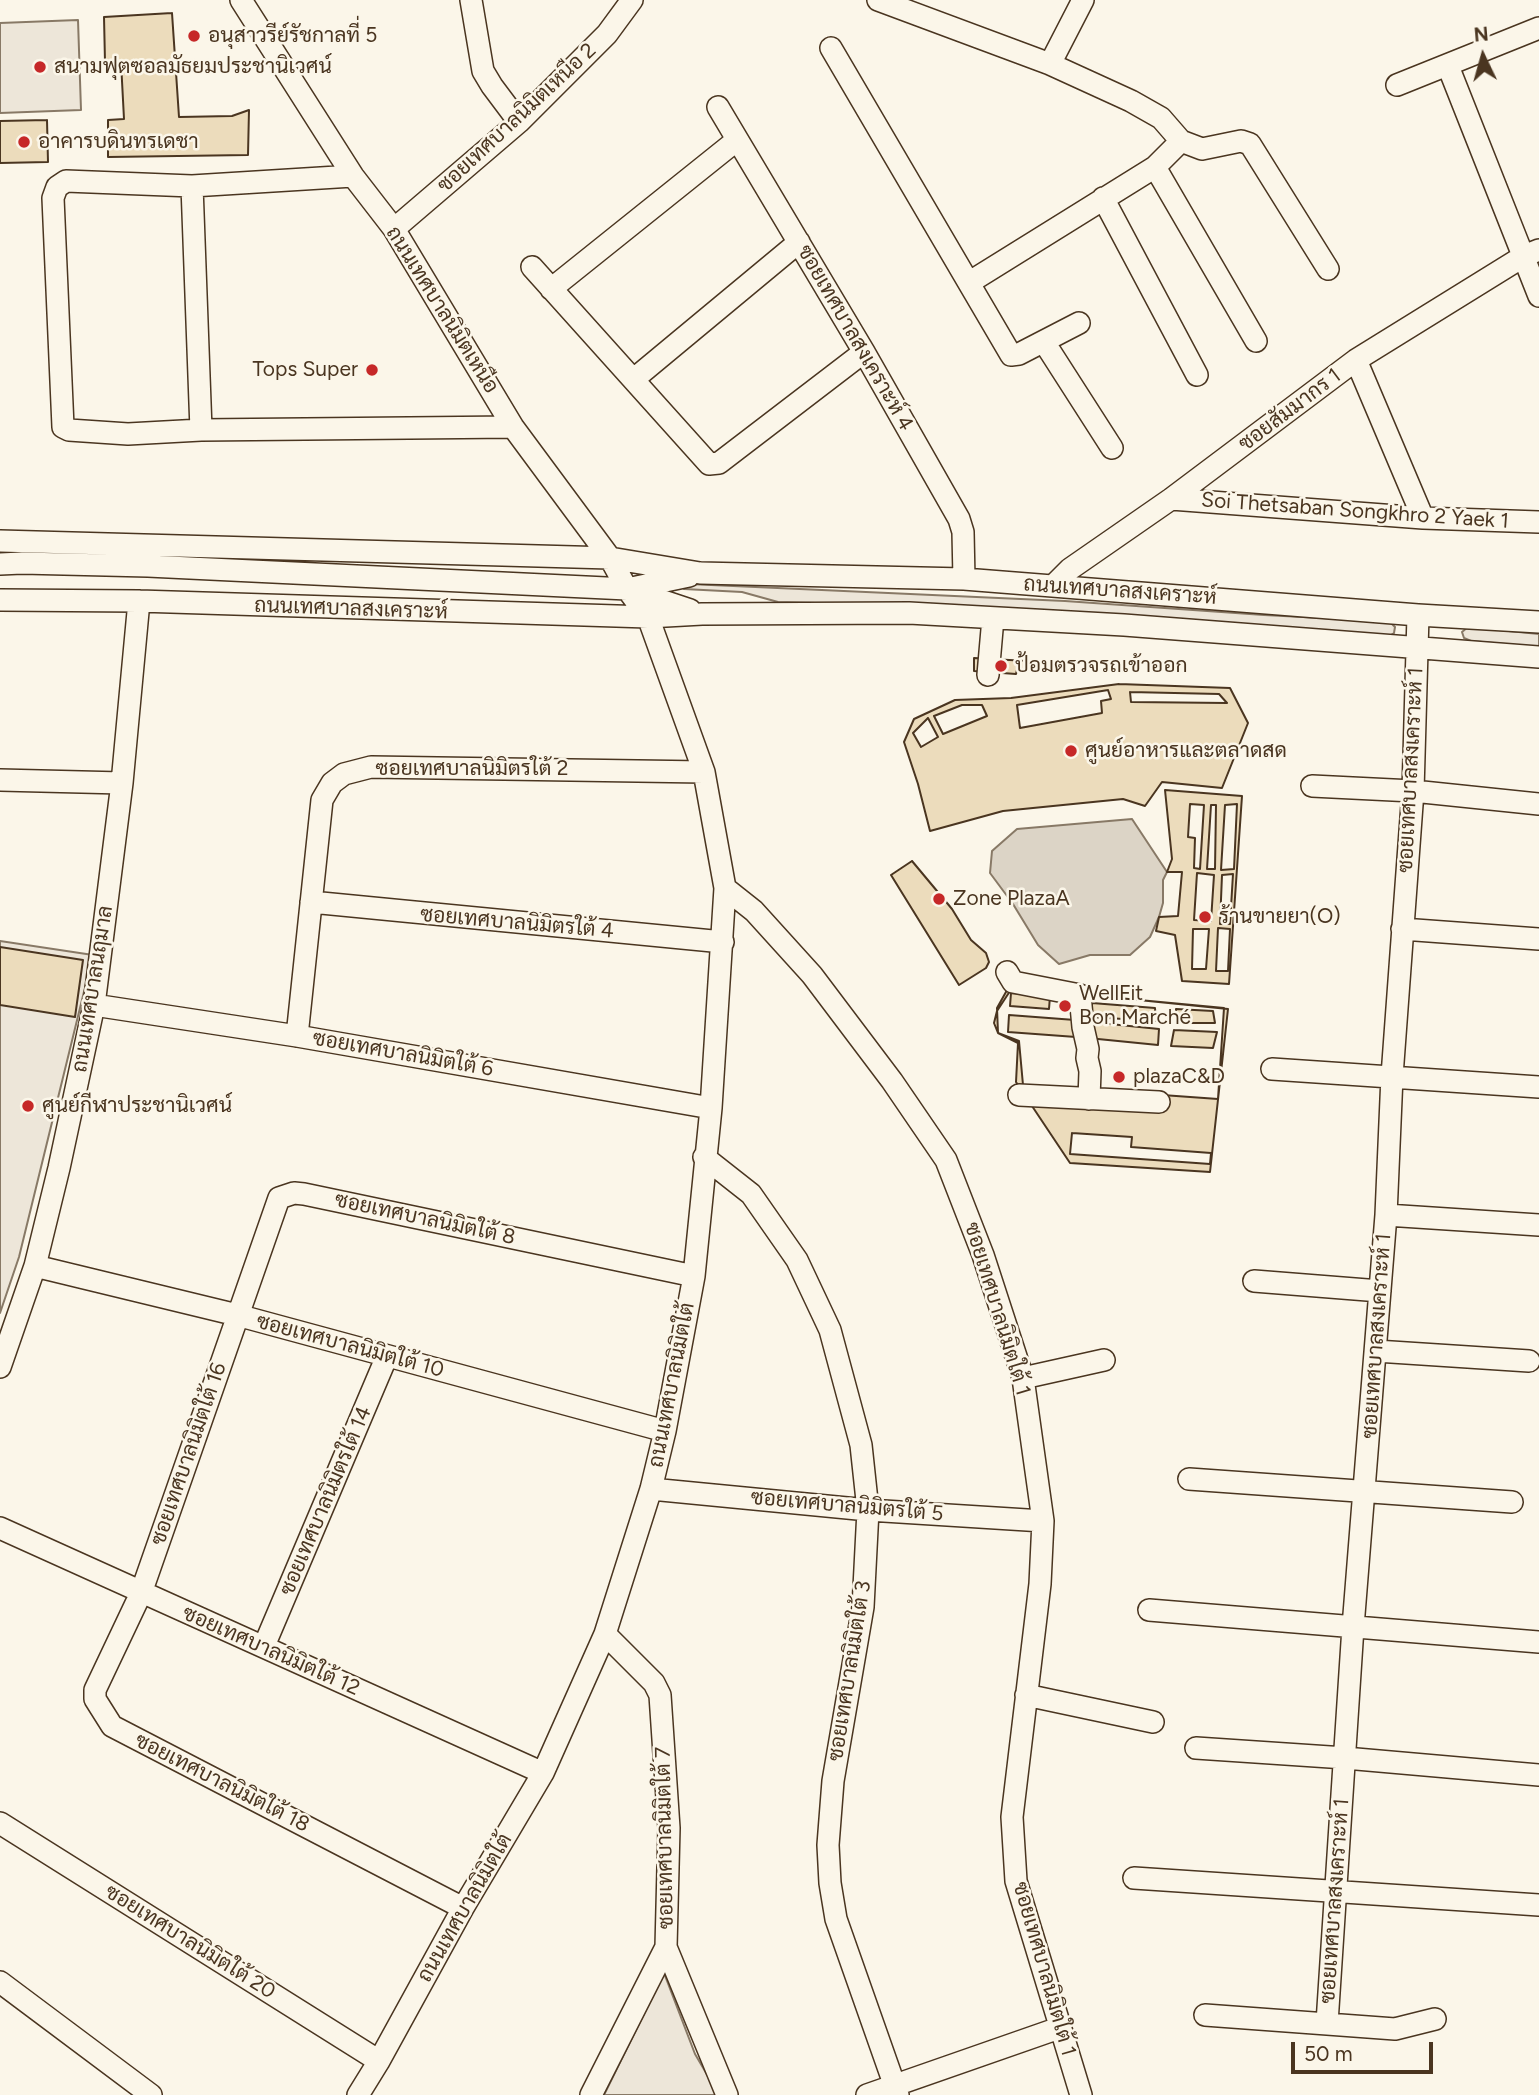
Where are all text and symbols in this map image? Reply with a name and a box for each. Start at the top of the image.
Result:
north arrow [1448,21,1518,91]
text: N [1473,22,1489,47]
place label: อนุสาวรีย์รัชกาลที่ 5 [208,23,377,49]
marker: อนุสาวรีย์รัชกาลที่ 5 [186,28,202,44]
street label: ซอยเทศบาลนิมิตเหนือ 2 [432,38,602,198]
place label: สนามฟุตซอลมัธยมประชานิเวศน์ [54,54,332,80]
marker: สนามฟุตซอลมัธยมประชานิเวศน์ [32,59,48,75]
place label: อาคารบดินทรเดชา [38,129,199,155]
marker: อาคารบดินทรเดชา [16,134,32,150]
street label: ถนนเทศบาลนิมิตเหนือ [380,222,504,398]
street label: ซอยเทศบาลสงเคราะห์ 4 [792,241,918,435]
place label: Tops Super [253,357,358,383]
marker: Tops Super [364,362,380,378]
street label: ซอยสัมมากร 1 [1234,363,1346,457]
street label: Soi Thetsaban Songkhro 2 Yaek 1 [1200,488,1510,534]
street label: ถนนเทศบาลสงเคราะห์ [1023,572,1217,610]
street label: ถนนเทศบาลสงเคราะห์ [254,593,448,625]
place label: ป้อมตรวจรถเข้าออก [1015,653,1188,679]
marker: ป้อมตรวจรถเข้าออก [993,658,1009,674]
street label: ซอยเทศบาลสงเคราะห์ 1 [1393,667,1429,873]
place label: ศูนย์อาหารและตลาดสด [1085,738,1287,764]
marker: ศูนย์อาหารและตลาดสด [1063,743,1079,759]
street label: ซอยเทศบาลนิมิตรใต้ 2 [376,756,568,782]
place label: Zone PlazaA [953,886,1070,912]
marker: Zone PlazaA [931,891,947,907]
street label: ซอยเทศบาลนิมิตรใต้ 4 [419,902,615,944]
street label: ถนนเทศบาลนฤมาล [67,904,119,1074]
place label: ร้านขายยา(O) [1219,904,1341,930]
marker: ร้านขายยา(O) [1197,909,1213,925]
place label: WellFit Bon Marché [1079,981,1191,1031]
marker: WellFit Bon Marché [1057,998,1073,1014]
street label: ซอยเทศบาลนิมิตใต้ 6 [311,1026,495,1082]
place label: plazaC&D [1133,1064,1225,1090]
marker: plazaC&D [1111,1069,1127,1085]
place label: ศูนย์กีฬาประชานิเวศน์ [42,1093,232,1119]
marker: ศูนย์กีฬาประชานิเวศน์ [20,1098,36,1114]
street label: ซอยเทศบาลนิมิตใต้ 8 [332,1188,518,1250]
street label: ซอยเทศบาลนิมิตใต้ 1 [959,1219,1035,1399]
street label: ซอยเทศบาลสงเคราะห์ 1 [1357,1232,1397,1440]
street label: ถนนเทศบาลนิมิตใต้ [644,1300,700,1470]
street label: ซอยเทศบาลนิมิตใต้ 10 [253,1309,447,1383]
street label: ซอยเทศบาลนิมิตใต้ 16 [146,1359,232,1549]
street label: ซอยเทศบาลนิมิตรใต้ 14 [275,1403,377,1599]
street label: ซอยเทศบาลนิมิตรใต้ 5 [750,1485,944,1527]
street label: ซอยเทศบาลนิมิตใต้ 3 [823,1579,877,1763]
street label: ซอยเทศบาลนิมิตใต้ 12 [178,1601,364,1701]
street label: ซอยเทศบาลนิมิตใต้ 18 [130,1728,314,1838]
street label: ซอยเทศบาลนิมิตใต้ 7 [651,1747,679,1929]
street label: ซอยเทศบาลสงเคราะห์ 1 [1315,1797,1355,2005]
street label: ถนนเทศบาลนิมิตใต้ [412,1829,518,1987]
street label: ซอยเทศบาลนิมิตใต้ 20 [100,1879,280,2005]
street label: ซอยเทศบาลนิมิตใต้ 1 [1007,1879,1081,2059]
scale bar [1294,2028,1436,2072]
text: 50 m [1304,2041,1353,2066]

